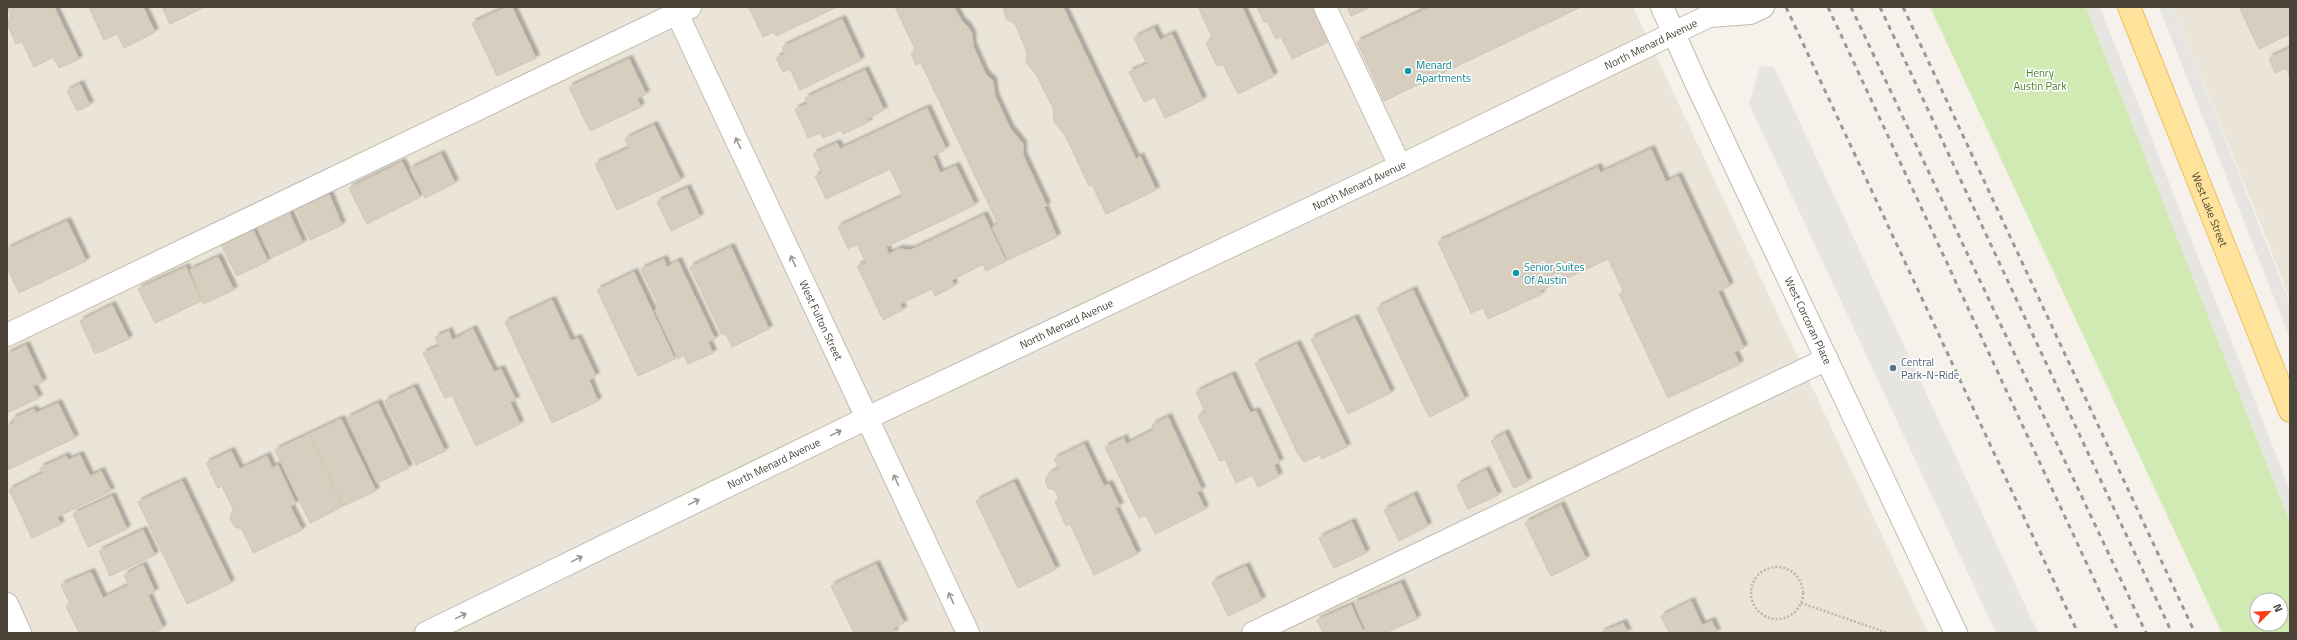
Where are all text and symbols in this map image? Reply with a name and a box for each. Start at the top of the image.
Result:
street label: North Menard Avenue [1602,15,1700,74]
place label: Menard Apartments [1416,57,1471,86]
park label: Henry Austin Park [2013,65,2067,94]
marker: Menard Apartments [1403,66,1413,76]
one-way arrow [734,137,741,149]
street label: North Menard Avenue [1310,156,1409,214]
street label: West Lake Street [2188,170,2232,249]
one-way arrow [789,255,796,267]
place label: Senior Suites Of Austin [1524,259,1585,288]
marker: Senior Suites Of Austin [1511,268,1521,278]
street label: West Corcoran Place [1781,274,1836,367]
street label: West Fulton Street [795,277,847,363]
street label: North Menard Avenue [1017,295,1116,353]
place label: Central Park-N-Ride [1901,354,1960,383]
marker: Central Park-N-Ride [1888,363,1898,373]
one-way arrow [830,429,842,436]
street label: North Menard Avenue [725,434,824,493]
one-way arrow [892,474,899,486]
one-way arrow [688,498,700,505]
one-way arrow [571,555,583,562]
one-way arrow [947,592,954,604]
north arrow [2249,592,2289,632]
text: N [2269,601,2287,615]
one-way arrow [454,612,466,619]

